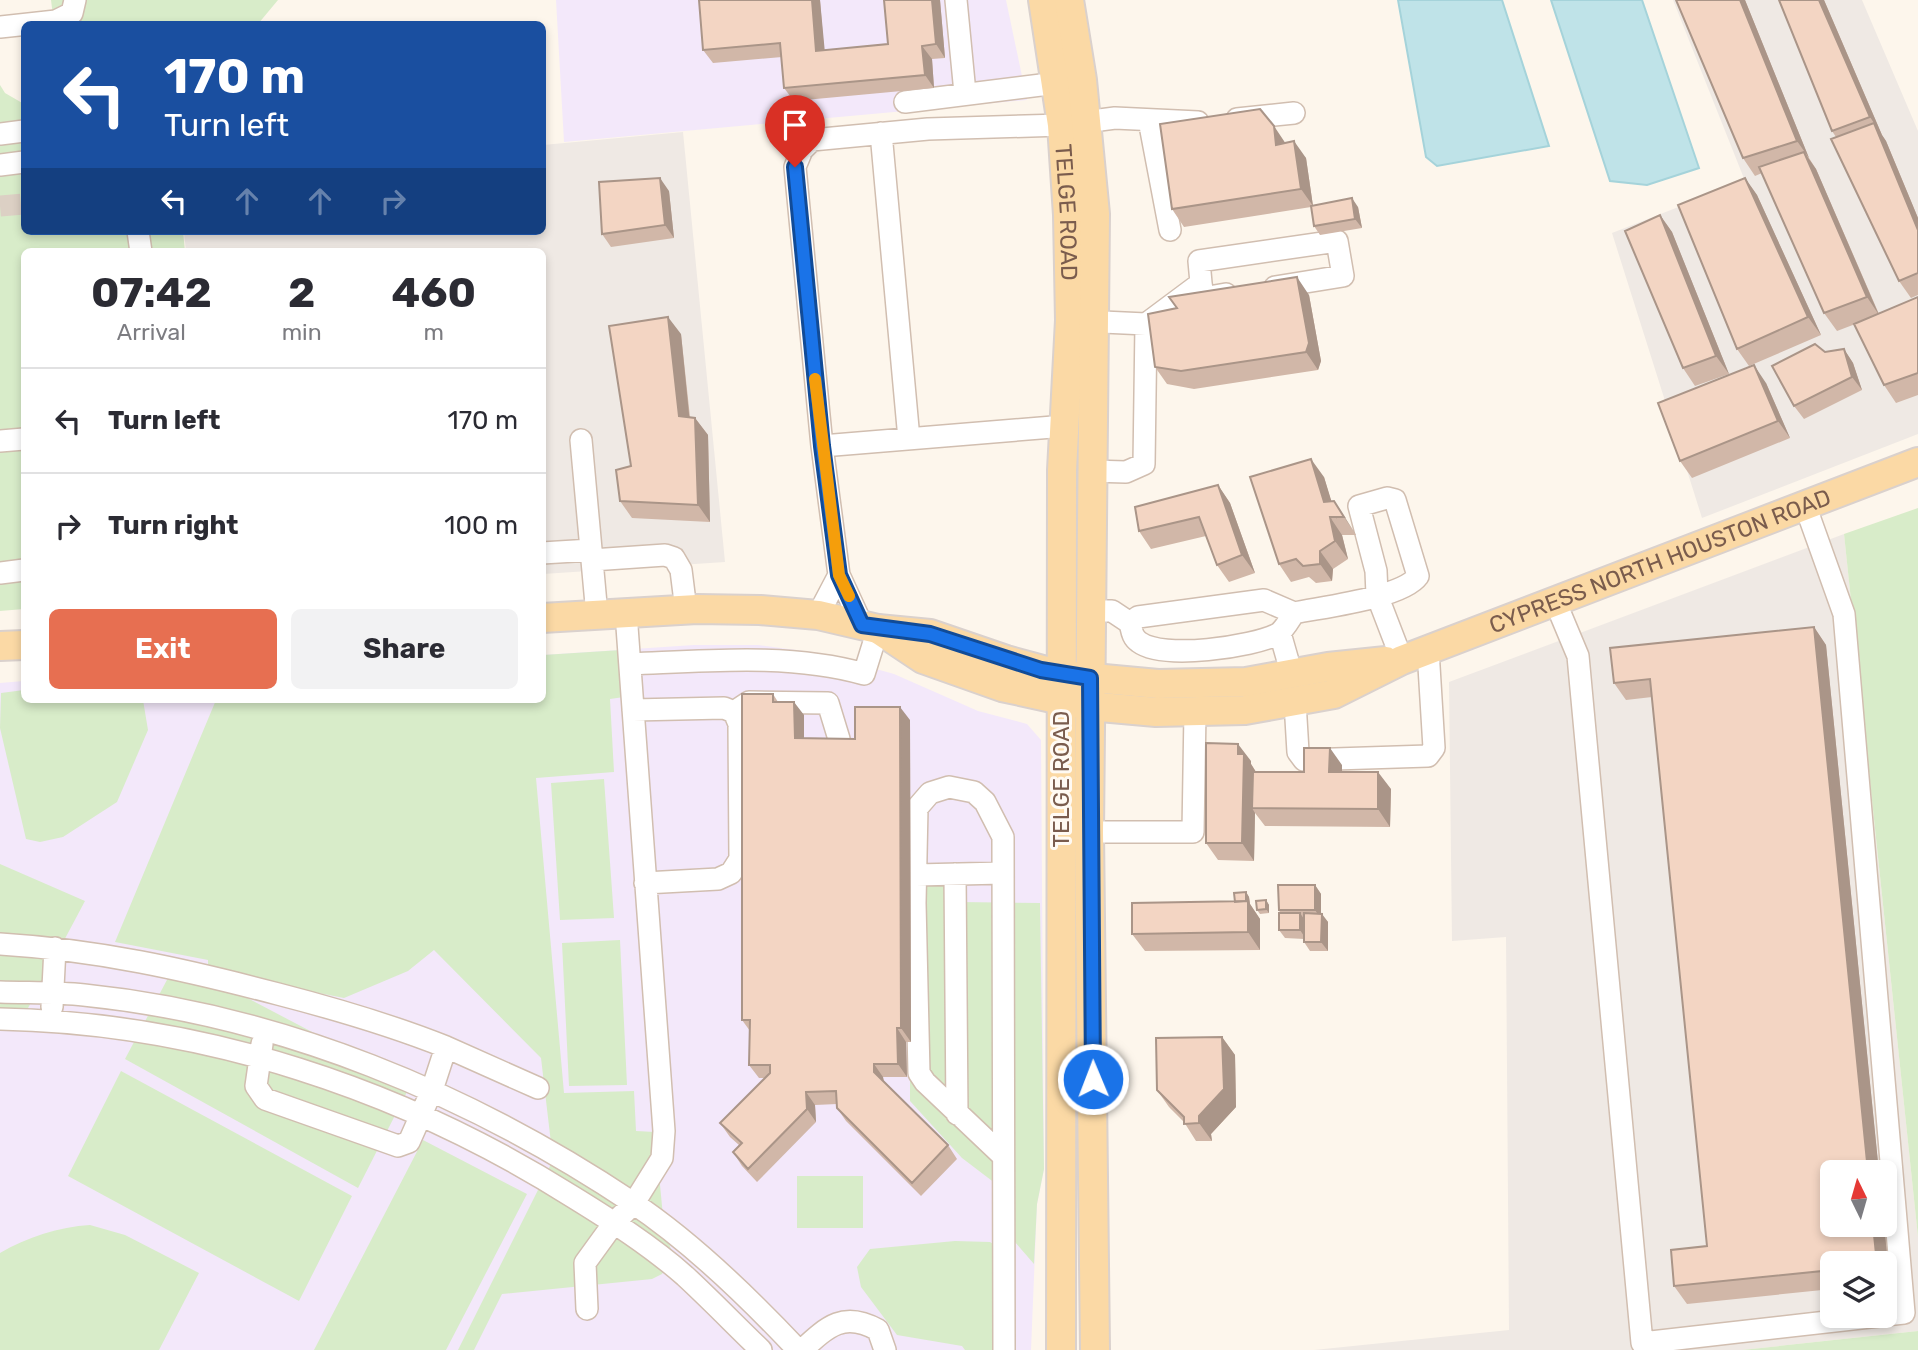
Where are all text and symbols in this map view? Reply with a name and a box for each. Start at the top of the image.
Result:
text: 170 m [164,47,305,105]
icon: left [49,49,140,140]
pin [765,95,825,167]
text: Turn left [164,106,289,144]
icon: arrive [776,106,814,144]
street label: TELGE ROAD [1049,143,1083,281]
icon: left [155,182,193,220]
icon: ahead [228,182,266,220]
icon: ahead [301,182,339,220]
icon: right [374,182,412,220]
text: 07:42 [91,268,212,318]
text: 2 [288,268,315,318]
text: 460 [392,268,476,318]
text: Arrival [117,318,186,346]
text: min [282,318,322,346]
text: m [424,318,444,346]
icon: left [49,402,87,440]
text: Turn left [108,405,220,436]
text: 170 m [448,405,518,436]
street label: CYPRESS NORTH HOUSTON ROAD [1485,483,1835,639]
icon: right [49,507,87,545]
text: Turn right [108,510,238,541]
text: 100 m [444,510,518,541]
button: Exit [49,609,277,689]
button: Share [291,609,518,689]
street label: TELGE ROAD [1047,711,1075,847]
position arrow [1056,1042,1130,1116]
north arrow [1820,1160,1897,1237]
map controls [1820,1160,1897,1328]
button: layers [1820,1251,1897,1328]

